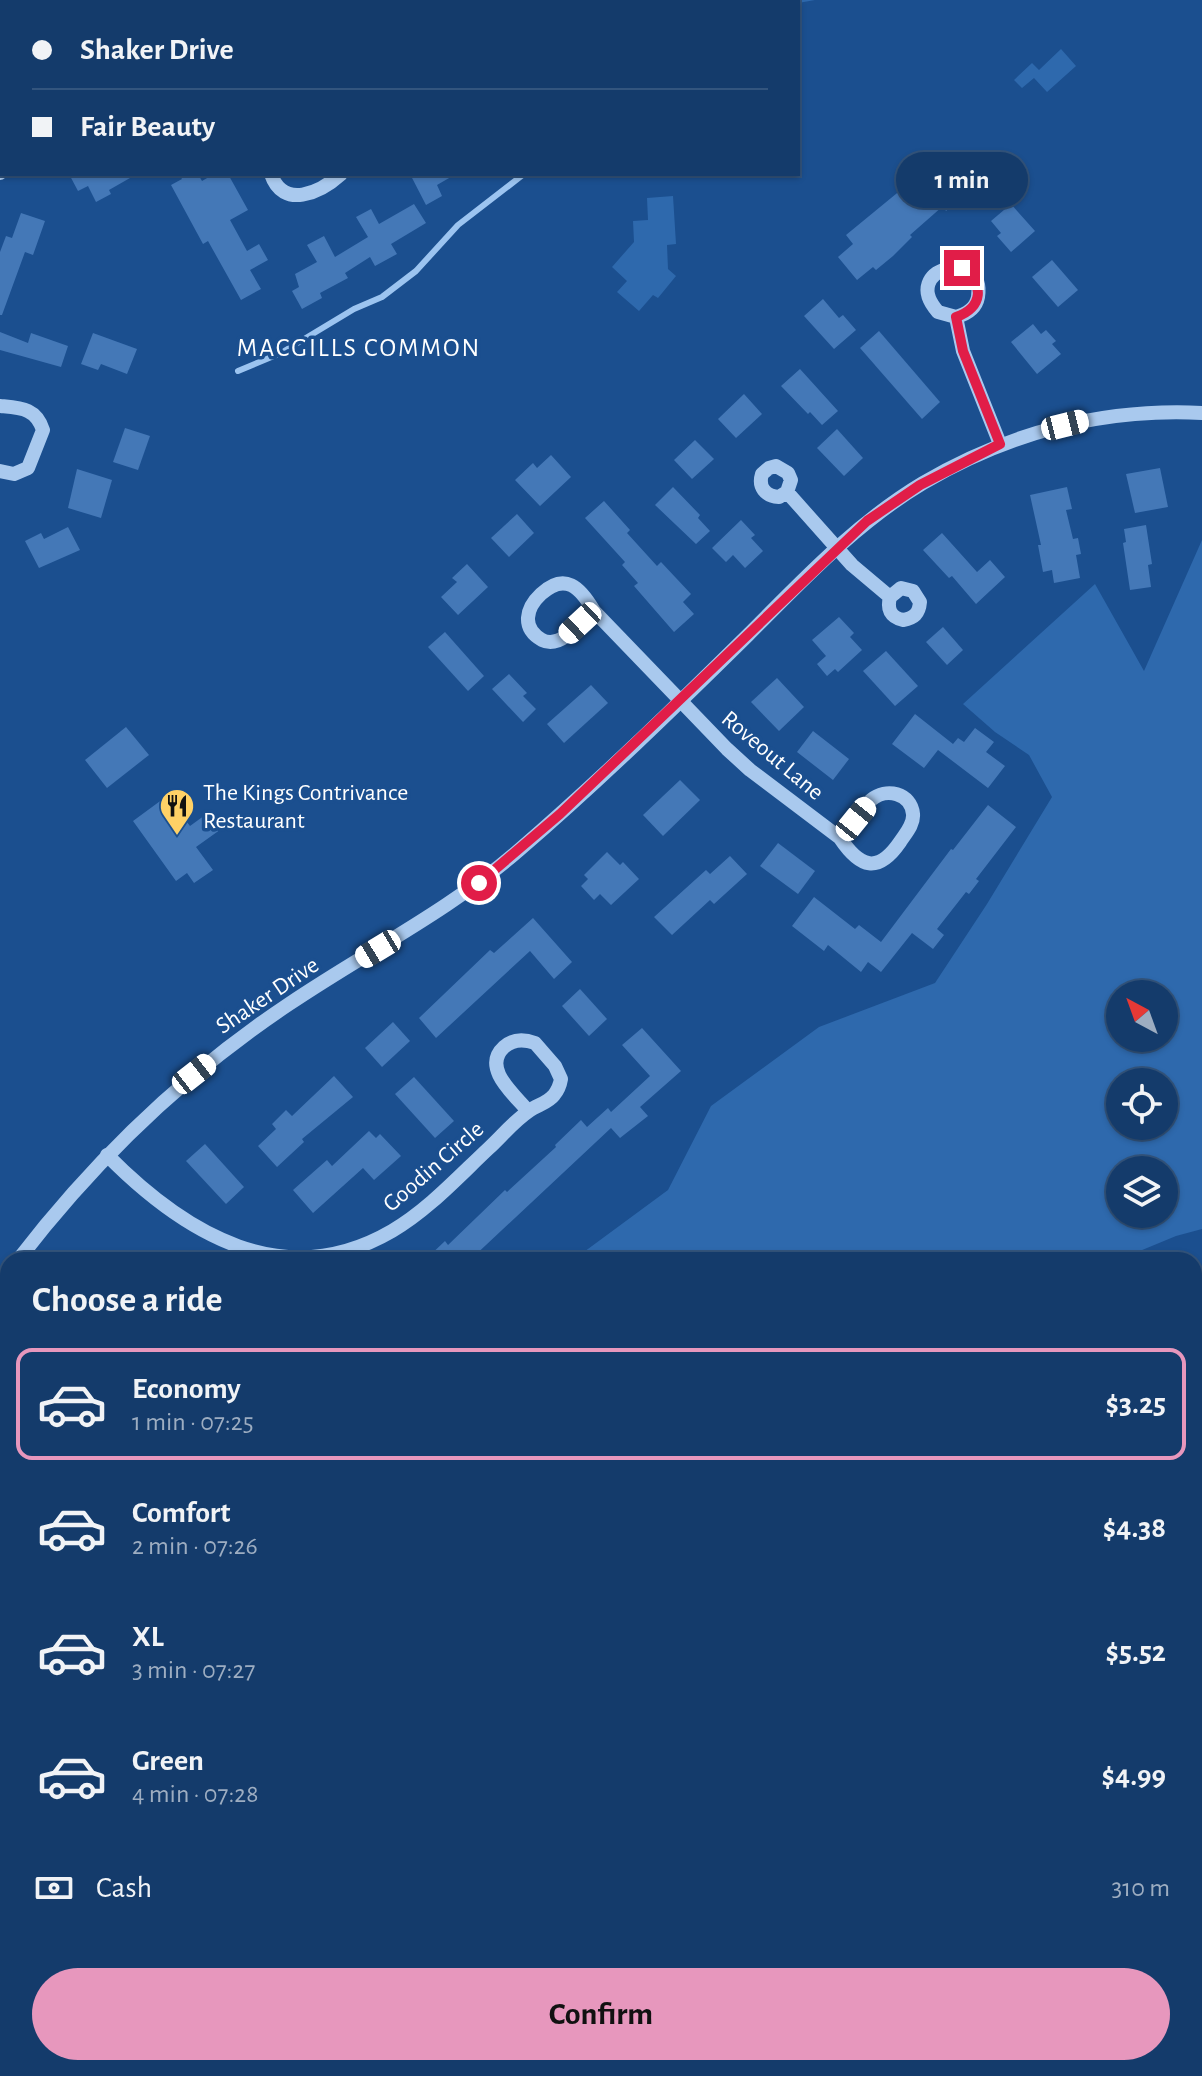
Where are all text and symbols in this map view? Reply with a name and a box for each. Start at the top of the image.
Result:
text: Shaker Drive [80,35,234,65]
text: Fair Beauty [80,112,215,142]
callout: 1 min [896,152,1028,208]
text: 1 min [935,167,989,193]
route end [944,250,980,286]
district label: MACGILLS COMMON [237,335,481,361]
car [1039,408,1091,442]
car [554,598,606,648]
street label: Roveout Lane [717,706,828,805]
place label: The Kings Contrivance Restaurant [203,781,408,833]
restaurant icon: The Kings Contrivance Restaurant [158,787,196,837]
car [832,793,880,845]
route start [461,865,497,901]
car [351,926,405,972]
street label: Shaker Drive [212,953,323,1039]
north arrow [1106,980,1178,1052]
map controls [1106,980,1178,1228]
car [168,1050,220,1098]
button: locate [1106,1068,1178,1140]
street label: Goodin Circle [379,1117,488,1217]
button: layers [1106,1156,1178,1228]
text: Choose a ride [32,1282,222,1318]
icon: car [36,1368,108,1440]
text: Economy [132,1374,241,1404]
text: $3.25 [1106,1389,1166,1419]
text: 1 min · 07:25 [132,1409,254,1435]
icon: car [36,1492,108,1564]
text: Comfort [132,1498,231,1528]
text: $4.38 [1103,1513,1166,1543]
text: 2 min · 07:26 [132,1533,258,1559]
icon: car [36,1616,108,1688]
text: XL [132,1622,164,1652]
text: $5.52 [1106,1637,1166,1667]
text: 3 min · 07:27 [132,1657,255,1683]
icon: car [36,1740,108,1812]
text: Green [132,1746,204,1776]
text: $4.99 [1102,1761,1166,1791]
text: 4 min · 07:28 [132,1781,259,1807]
icon: cash [32,1866,76,1910]
text: Cash [96,1873,152,1903]
text: 310 m [1112,1875,1170,1901]
button: Confirm [32,1968,1170,2060]

